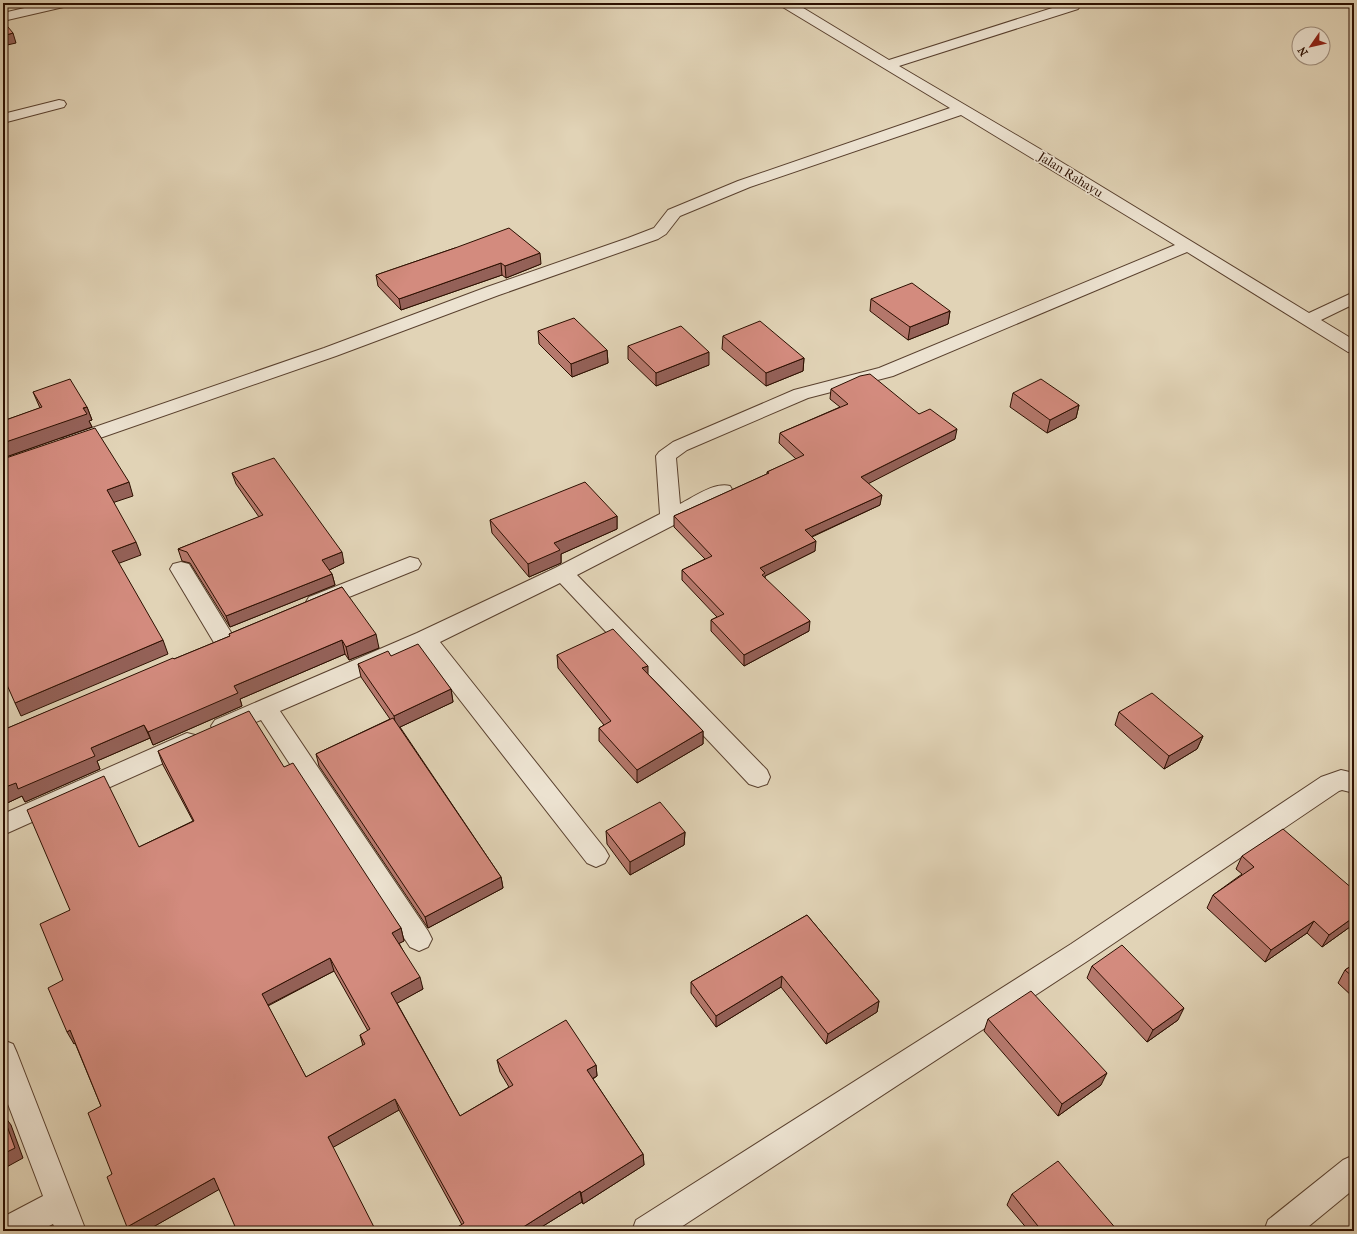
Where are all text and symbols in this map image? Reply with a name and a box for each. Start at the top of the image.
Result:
north arrow [1291,26,1331,66]
text: N [1295,44,1311,58]
street label: Jalan Rahayu [1035,148,1106,201]

